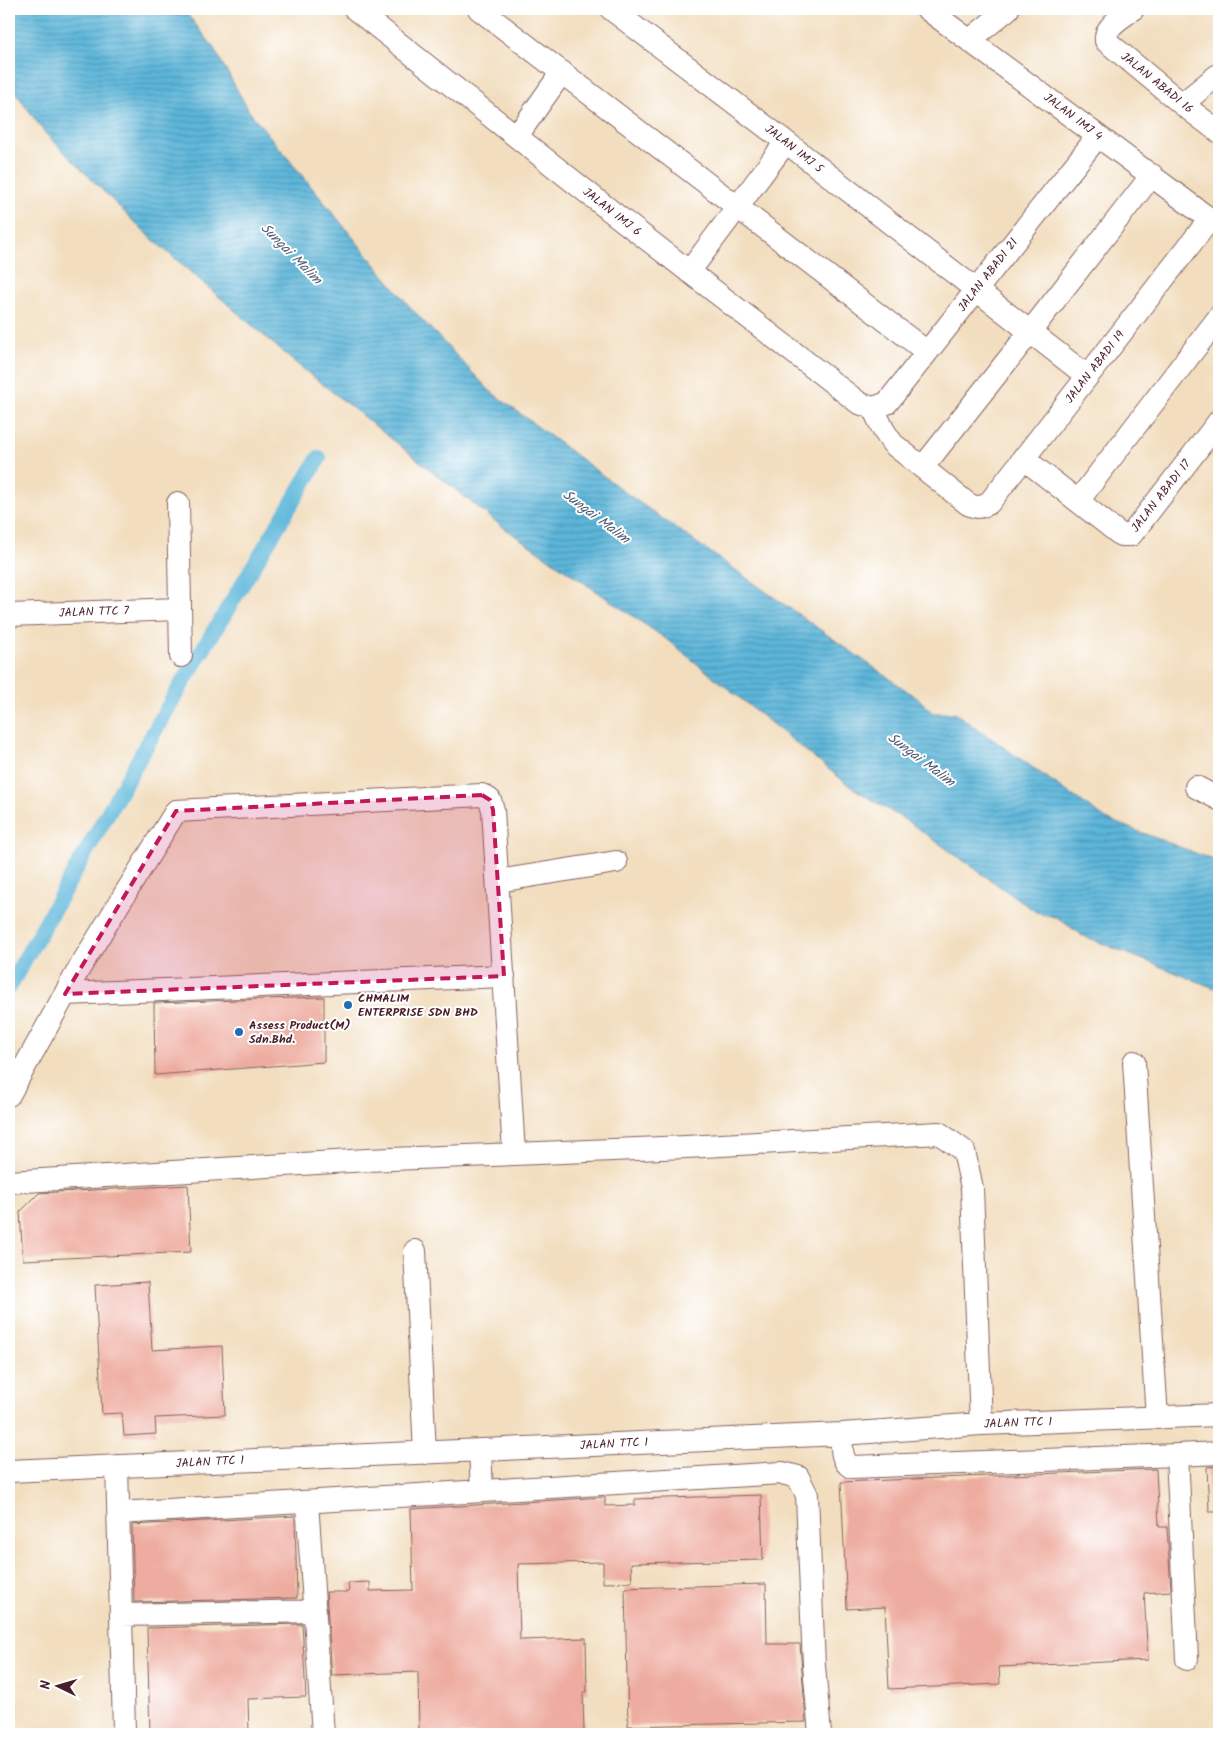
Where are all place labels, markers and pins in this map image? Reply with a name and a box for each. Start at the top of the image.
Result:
place label: CHMALIM ENTERPRISE SDN BHD [358,989,478,1022]
marker: CHMALIM ENTERPRISE SDN BHD [342,999,354,1011]
place label: Assess Product(M) Sdn.Bhd. [249,1016,351,1049]
marker: Assess Product(M) Sdn.Bhd. [233,1026,245,1038]

